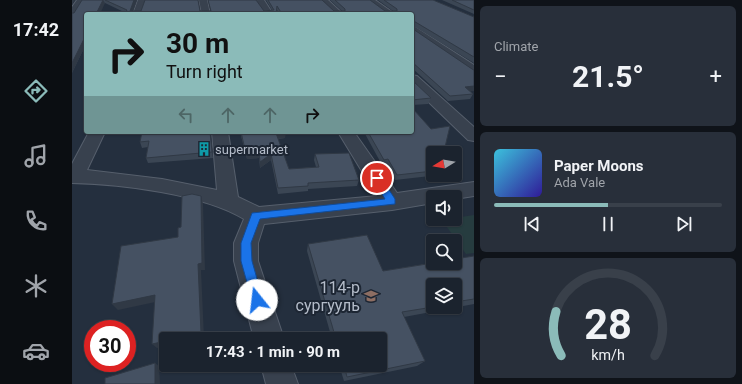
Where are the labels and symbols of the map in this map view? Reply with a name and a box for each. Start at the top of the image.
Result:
building icon: supermarket [196,141,212,157]
place label: supermarket [215,142,288,157]
north arrow [426,146,462,182]
pin [360,161,394,195]
place label: 114-р сургууль [296,278,360,315]
position arrow [236,279,278,321]
school or university icon: 114-р сургууль [363,288,379,304]
speed limit sign: 30 [84,320,136,372]

